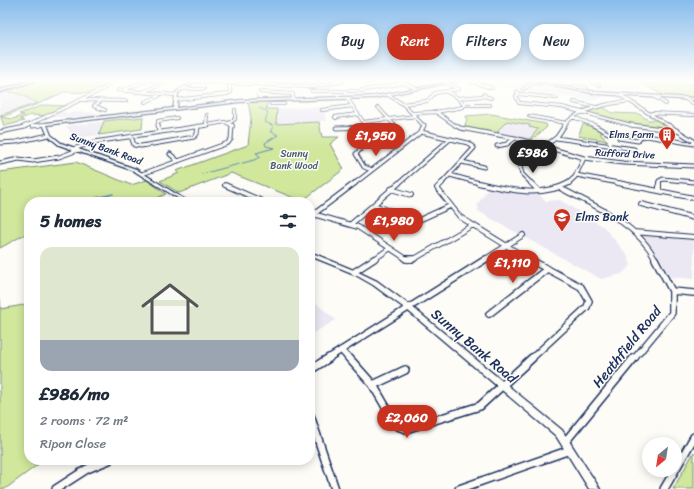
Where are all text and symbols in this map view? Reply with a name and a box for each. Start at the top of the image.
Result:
chip: Buy [327,24,379,60]
chip: Rent [387,24,444,60]
chip: Filters [452,24,521,60]
chip: New [529,24,584,60]
pin: £1,950 [343,123,409,157]
text: £1,950 [356,124,396,147]
building icon: Elms Farm [657,125,677,150]
place label: Elms Farm [609,126,654,144]
street label: Sunny Bank Road [67,128,146,171]
pin: £986 [509,140,557,174]
text: £986 [518,141,548,164]
street label: Rufford Drive [595,143,655,165]
park label: Sunny Bank Wood [270,145,319,175]
text: 5 homes [40,206,101,236]
place label: Elms Bank [575,206,629,228]
school or university icon: Elms Bank [552,207,572,232]
pin: £1,980 [361,208,427,242]
text: £1,980 [374,209,414,232]
icon: filters [277,210,299,232]
pin: £1,110 [480,250,546,284]
text: £1,110 [495,251,531,274]
icon: home [134,273,206,345]
street label: Heathfield Road [586,299,669,394]
street label: Sunny Bank Road [425,302,524,391]
text: £986/mo [40,379,109,409]
pin: £2,060 [374,405,440,439]
text: £2,060 [386,406,428,429]
text: 2 rooms · 72 m² [40,409,128,432]
text: Ripon Close [40,432,106,455]
north arrow [642,437,682,477]
map controls [642,437,682,477]

